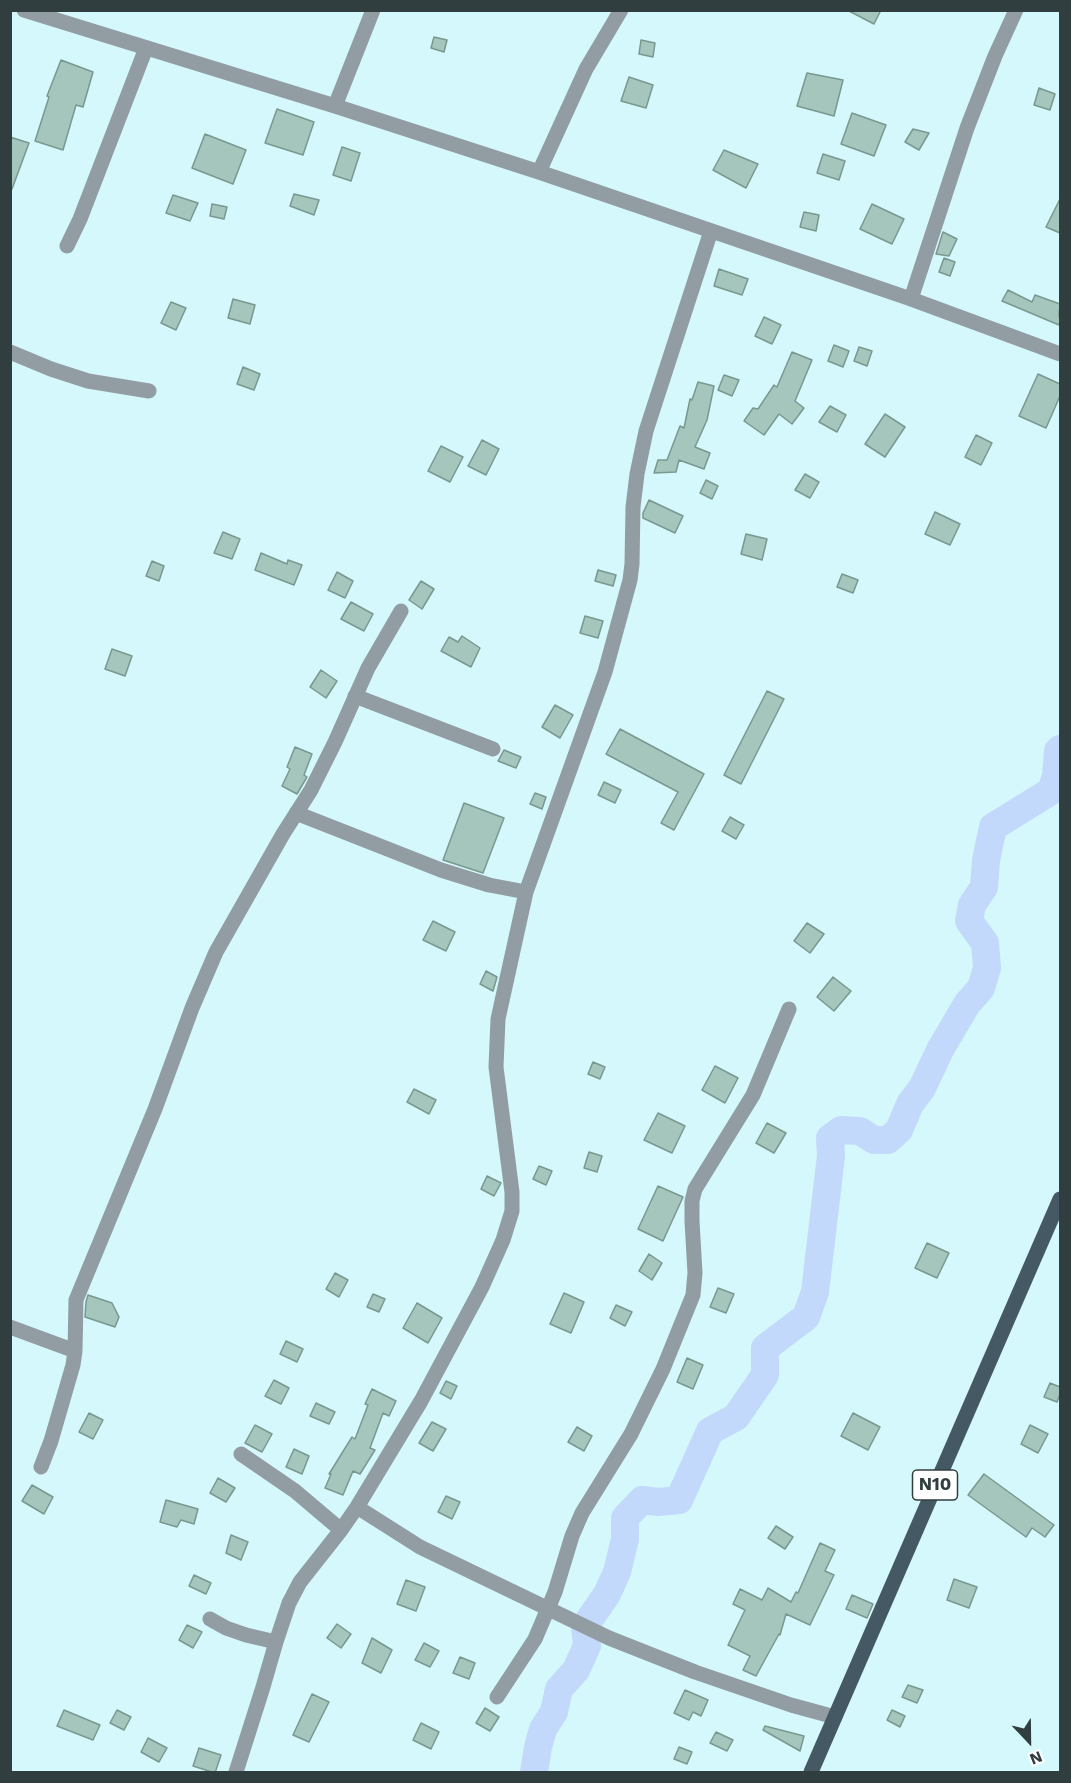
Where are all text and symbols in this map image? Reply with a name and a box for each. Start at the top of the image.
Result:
road number: N10 [912,1470,958,1500]
north arrow [999,1711,1059,1771]
text: N [1027,1747,1045,1769]

